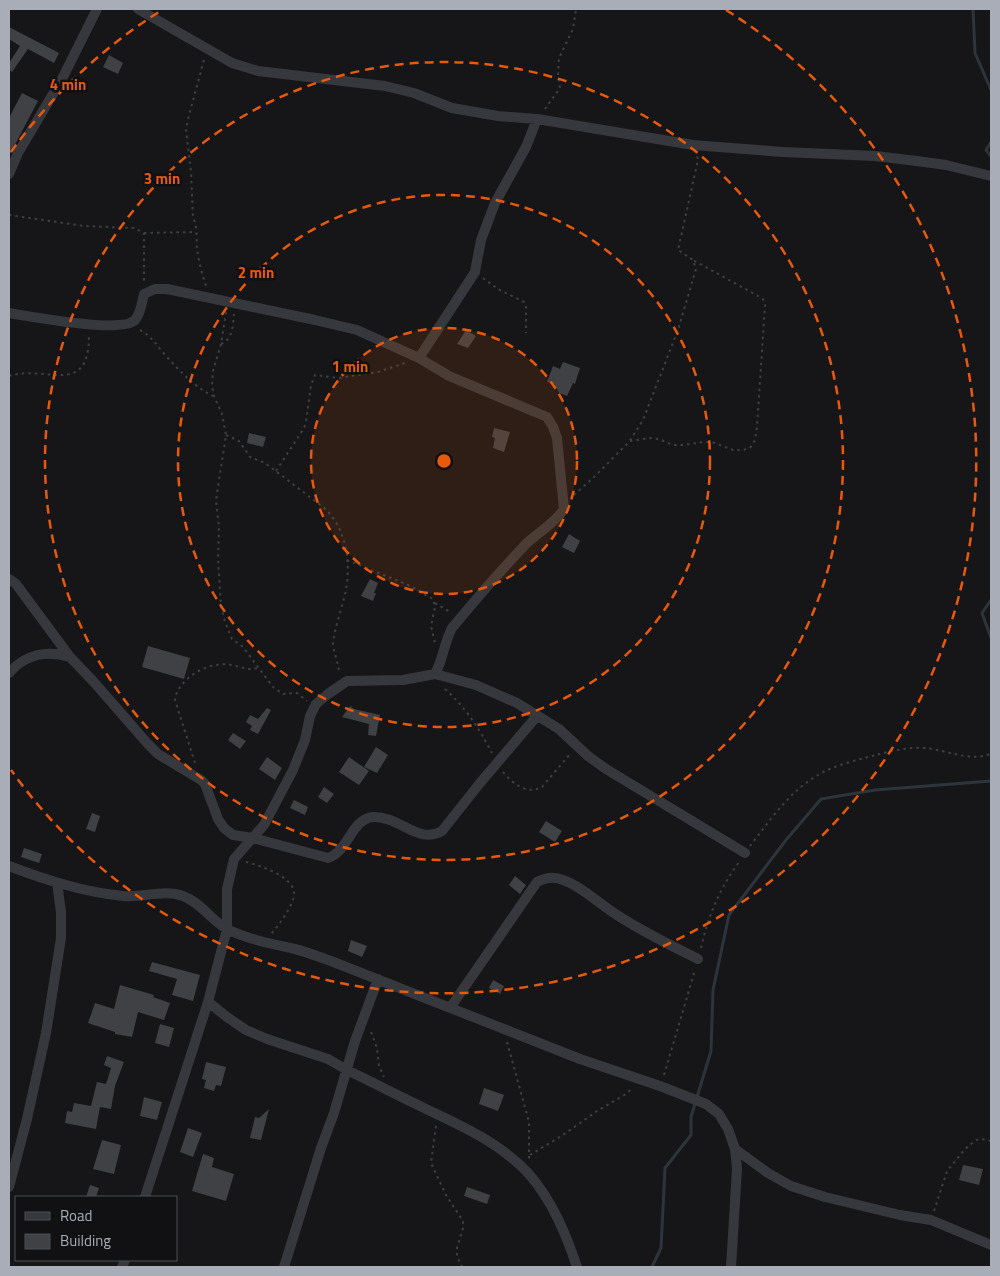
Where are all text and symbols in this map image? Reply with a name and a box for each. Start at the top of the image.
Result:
text: 4 min [50,73,86,96]
text: 3 min [144,167,180,190]
text: 2 min [238,261,274,284]
text: 1 min [332,355,368,378]
centre of rings [435,452,453,470]
legend [15,1196,178,1261]
text: Road [60,1204,92,1227]
text: Building [60,1229,111,1252]

